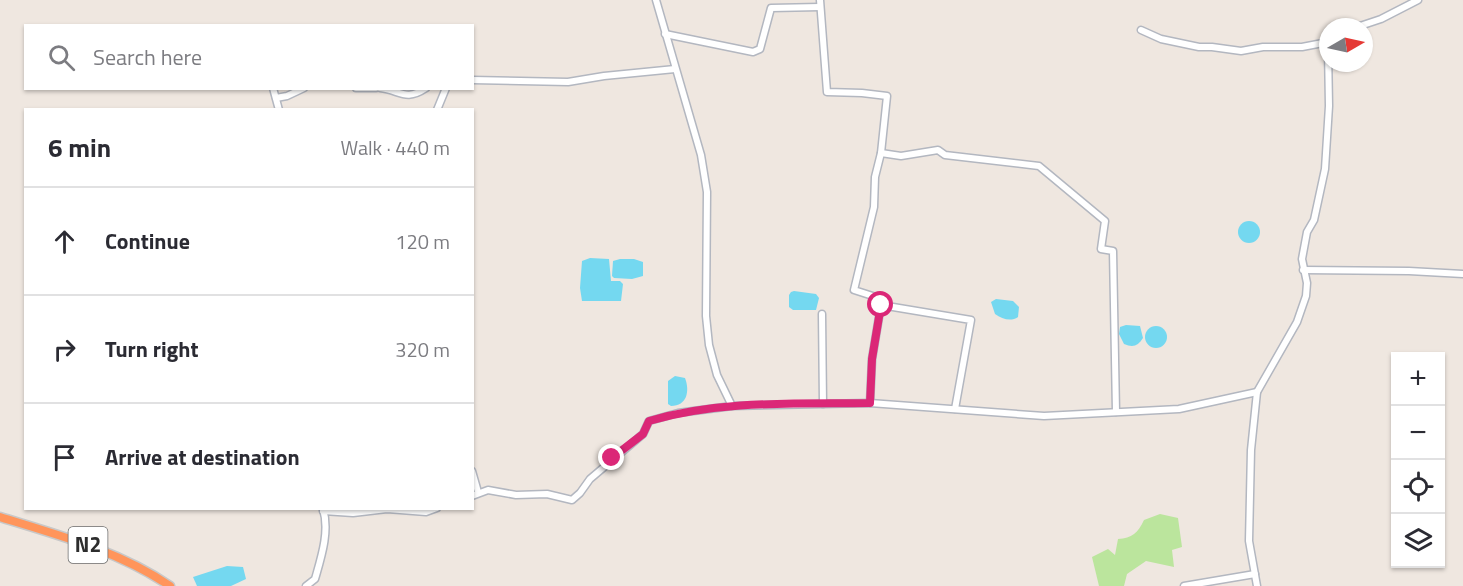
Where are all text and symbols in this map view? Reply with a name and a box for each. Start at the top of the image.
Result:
north arrow [1319,18,1373,72]
search box [24,24,474,90]
text: Search here [93,40,202,74]
icon: search [45,41,78,74]
text: 6 min [48,128,111,167]
text: Walk · 440 m [341,132,450,163]
text: Continue [105,224,190,258]
icon: ahead [48,225,81,258]
text: 120 m [395,226,450,257]
route start [867,291,893,317]
text: Turn right [105,332,199,366]
icon: right [48,333,81,366]
text: 320 m [395,334,450,365]
map controls [1391,352,1445,568]
button: + [1391,352,1445,406]
button: − [1391,406,1445,460]
text: Arrive at destination [105,440,300,474]
icon: arrive [48,441,81,474]
route end [598,444,624,470]
button: locate [1391,460,1445,514]
button: layers [1391,514,1445,568]
road number: N2 [68,527,107,563]

